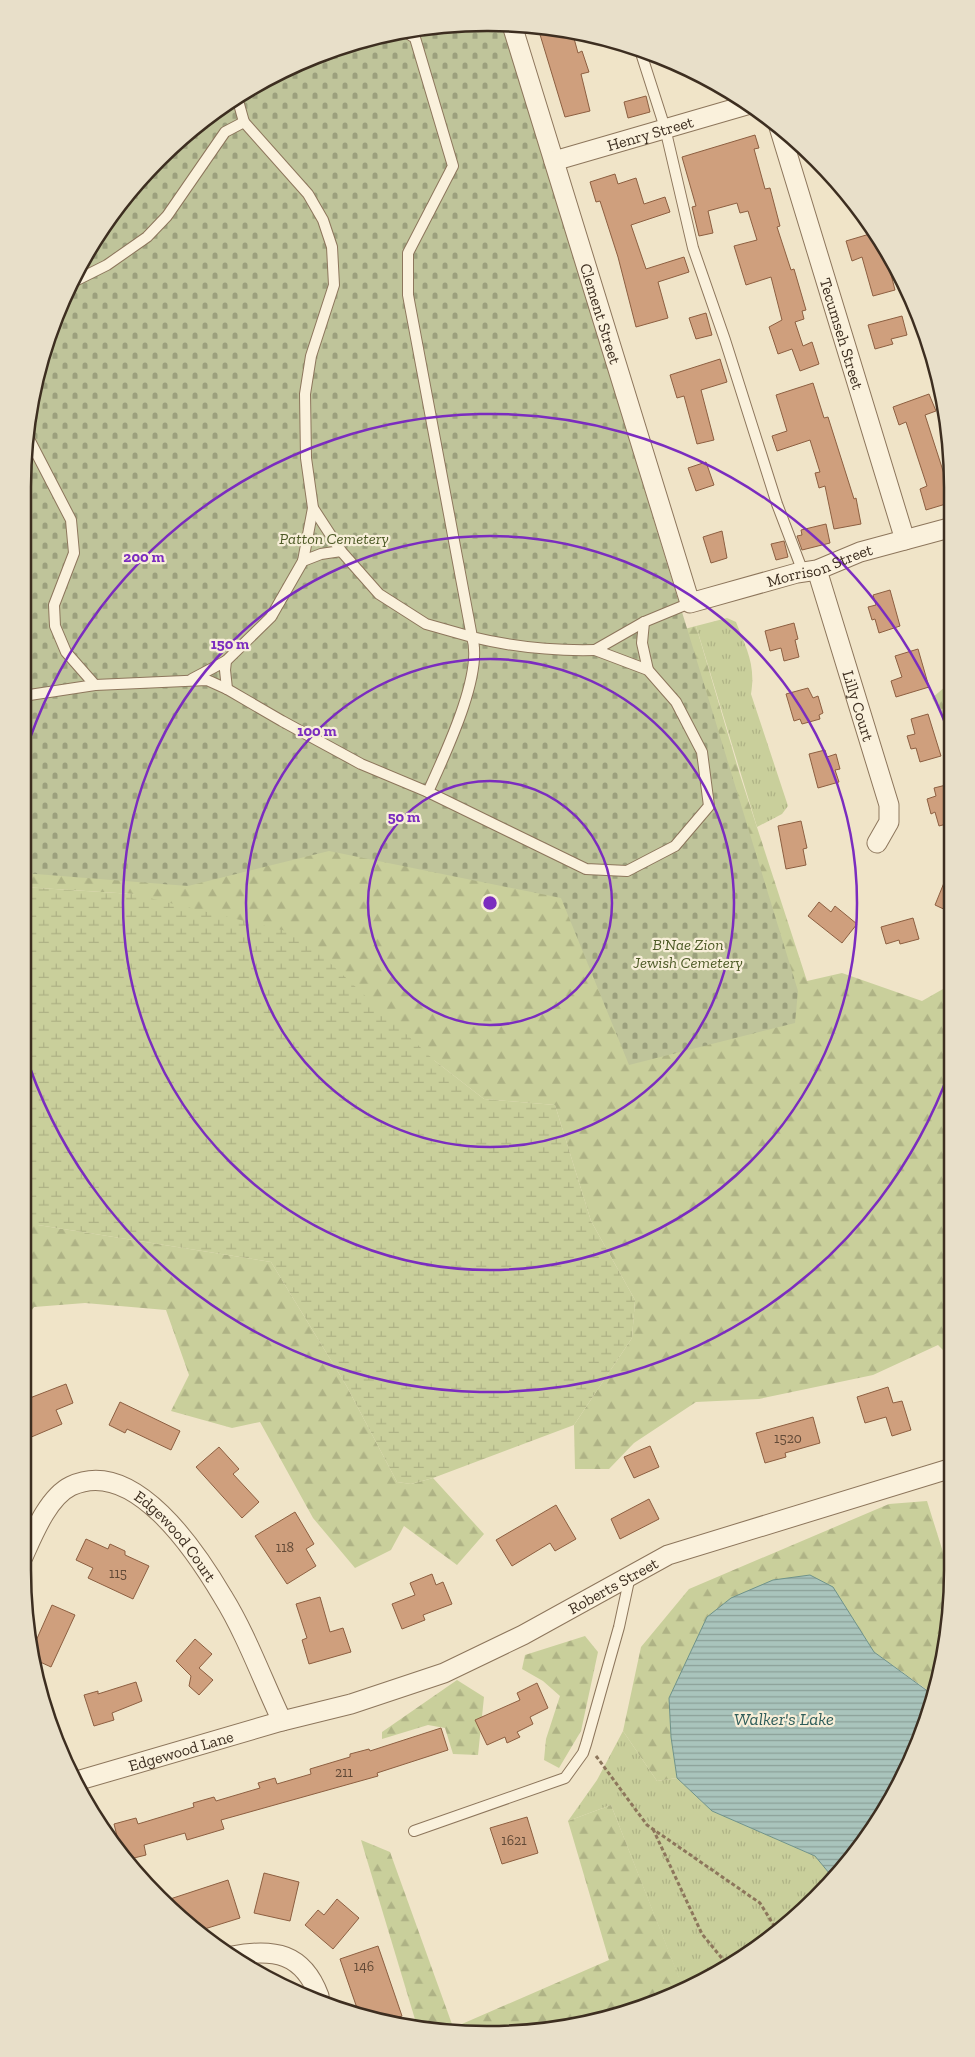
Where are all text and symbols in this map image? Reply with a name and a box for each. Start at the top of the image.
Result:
street label: Henry Street [605,112,695,155]
street label: Clement Street [576,261,625,366]
street label: Tecumseh Street [816,275,868,392]
park label: Patton Cemetery [279,529,389,548]
street label: Morrison Street [765,540,874,591]
text: 200 m [123,548,165,566]
text: 150 m [211,635,249,653]
street label: Lilly Court [839,668,878,744]
text: 100 m [297,722,337,740]
text: 50 m [388,808,420,826]
centre of rings [481,894,499,912]
park label: B'Nae Zion Jewish Cemetery [632,935,743,972]
house number: 1520 [774,1430,802,1447]
street label: Edgewood Court [131,1486,221,1585]
house number: 118 [276,1539,294,1556]
street label: Roberts Street [565,1553,661,1618]
house number: 115 [109,1565,127,1582]
water label: Walker's Lake [734,1708,834,1730]
street label: Edgewood Lane [126,1726,236,1775]
house number: 211 [335,1764,354,1781]
house number: 1621 [501,1832,527,1849]
house number: 146 [354,1958,374,1975]

